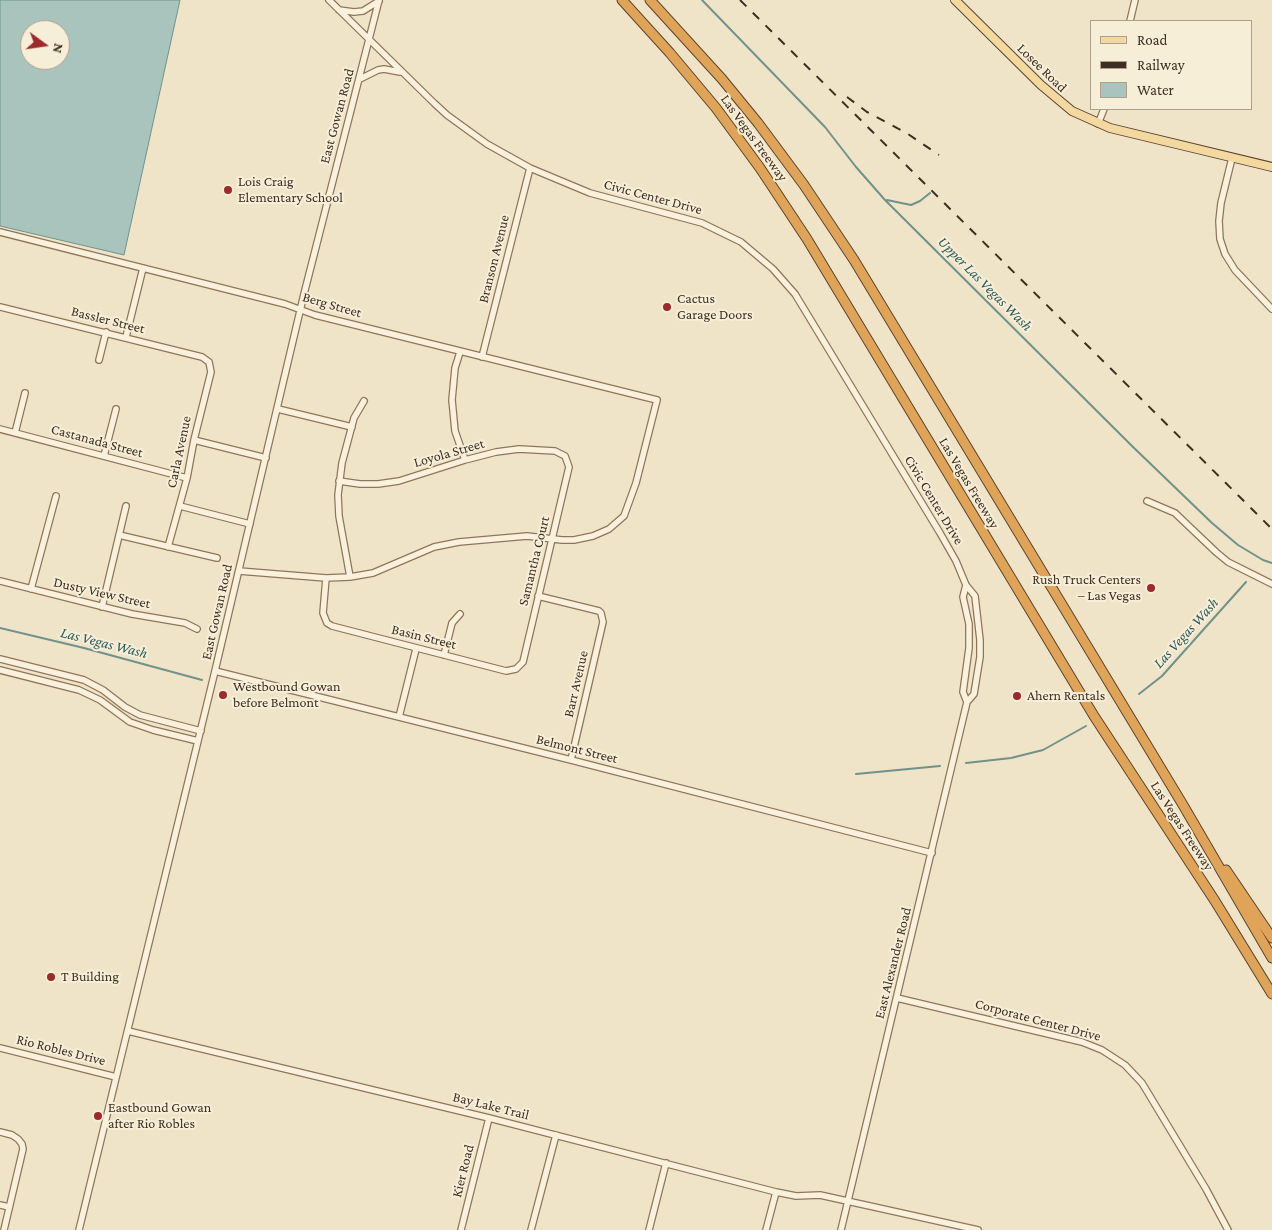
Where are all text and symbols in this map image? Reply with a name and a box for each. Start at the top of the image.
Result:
north arrow [20,20,70,70]
legend [1090,20,1252,110]
text: Road [1137,32,1167,48]
street label: Losee Road [1014,40,1070,96]
text: N [50,42,68,55]
text: Railway [1137,57,1185,73]
street label: East Gowan Road [316,67,358,165]
text: Water [1137,82,1174,98]
street label: Las Vegas Freeway [717,91,791,185]
place label: Lois Craig Elementary School [238,174,343,206]
street label: Civic Center Drive [602,176,704,218]
marker: Lois Craig Elementary School [222,184,234,196]
street label: Branson Avenue [475,213,513,305]
water label: Upper Las Vegas Wash [934,233,1036,335]
street label: Berg Street [300,289,364,321]
place label: Cactus Garage Doors [677,291,753,324]
marker: Cactus Garage Doors [661,301,673,313]
street label: Bassler Street [69,303,147,337]
street label: Carla Avenue [163,414,195,490]
street label: Castanada Street [49,421,145,461]
street label: Las Vegas Freeway [935,434,1003,532]
street label: Loyola Street [412,435,486,471]
street label: Civic Center Drive [901,452,967,548]
street label: Samantha Court [515,514,553,608]
street label: East Gowan Road [198,562,236,662]
place label: Rush Truck Centers – Las Vegas [1032,572,1141,604]
street label: Dusty View Street [52,574,152,612]
marker: Rush Truck Centers – Las Vegas [1145,582,1157,594]
water label: Las Vegas Wash [1150,594,1222,672]
street label: Basin Street [390,621,458,653]
water label: Las Vegas Wash [59,624,149,662]
street label: Barr Avenue [560,649,592,719]
place label: Westbound Gowan before Belmont [233,679,341,712]
place label: Ahern Rentals [1027,688,1105,704]
marker: Westbound Gowan before Belmont [217,689,229,701]
marker: Ahern Rentals [1011,690,1023,702]
street label: Belmont Street [535,731,619,767]
street label: Las Vegas Freeway [1147,778,1217,874]
street label: East Alexander Road [871,905,915,1021]
place label: T Building [61,969,119,985]
marker: T Building [45,971,57,983]
street label: Corporate Center Drive [973,995,1103,1045]
street label: Rio Robles Drive [15,1031,107,1069]
street label: Bay Lake Trail [451,1088,531,1124]
place label: Eastbound Gowan after Rio Robles [108,1100,211,1132]
marker: Eastbound Gowan after Rio Robles [92,1110,104,1122]
street label: Kier Road [448,1143,478,1199]

